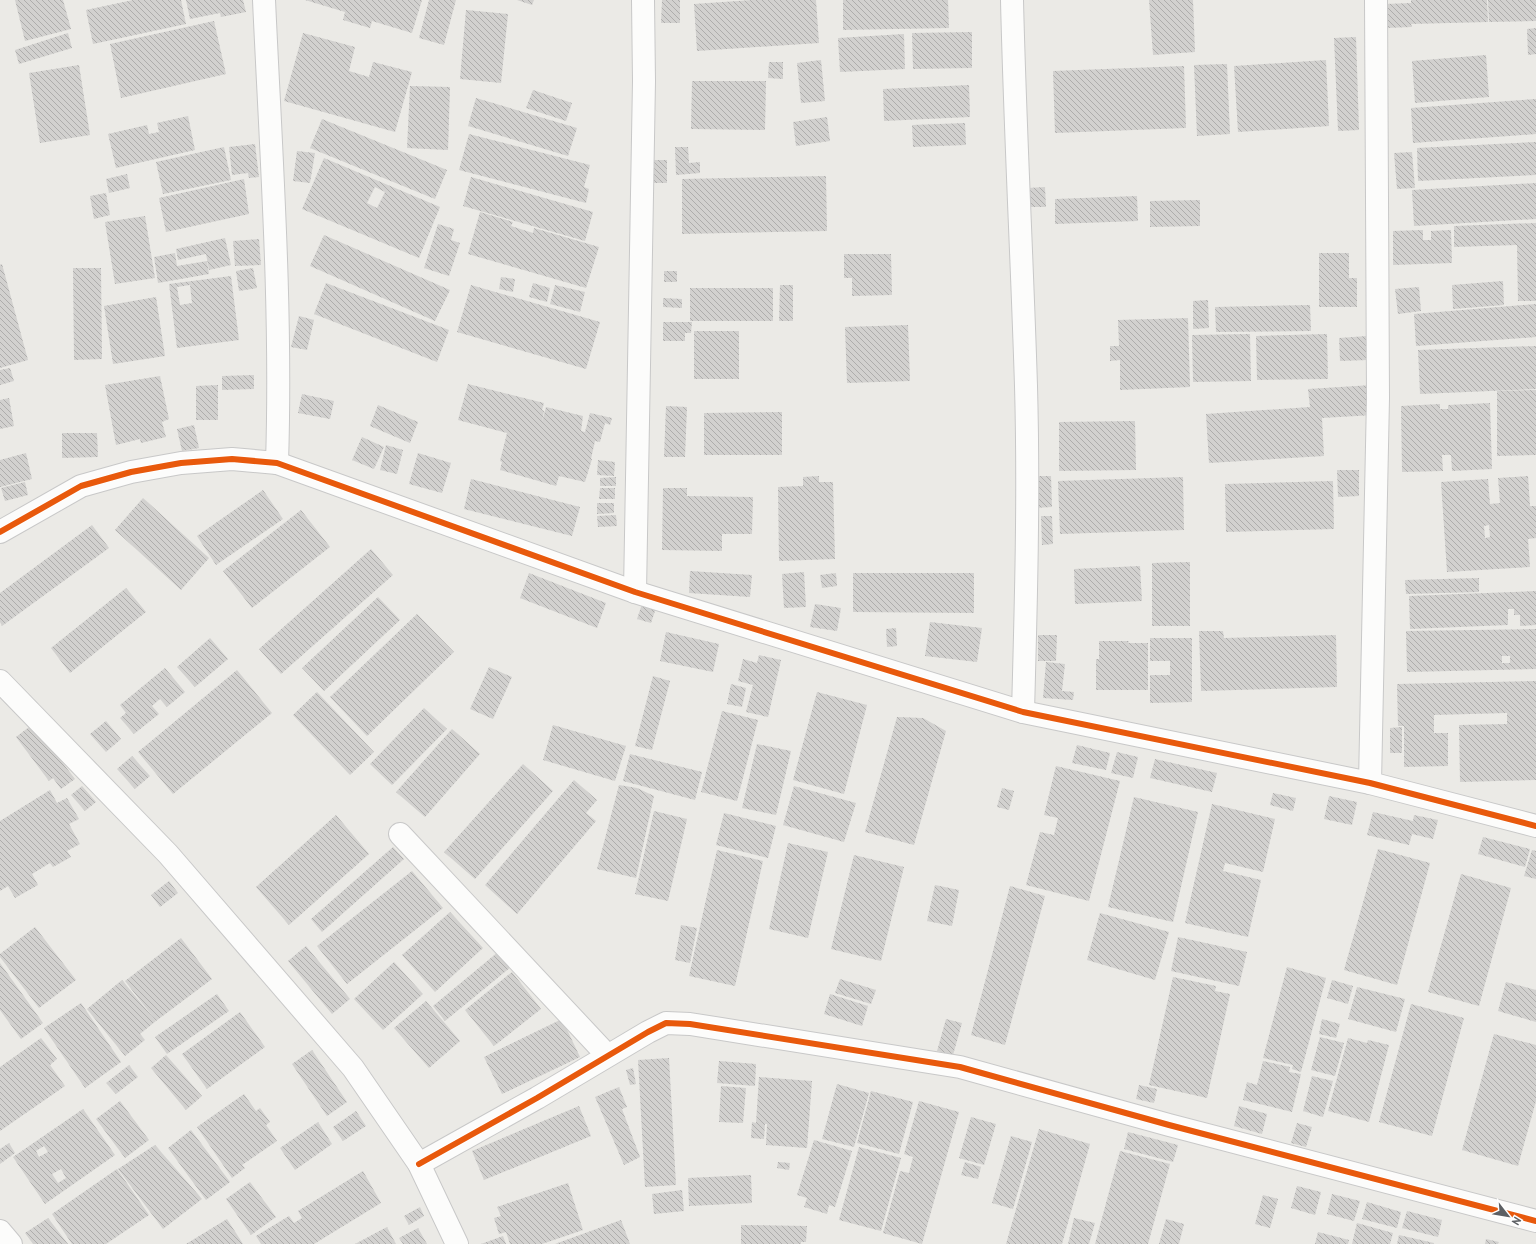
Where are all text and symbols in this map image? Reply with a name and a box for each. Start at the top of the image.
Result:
north arrow [1488,1196,1528,1236]
text: N [1509,1214,1524,1228]

